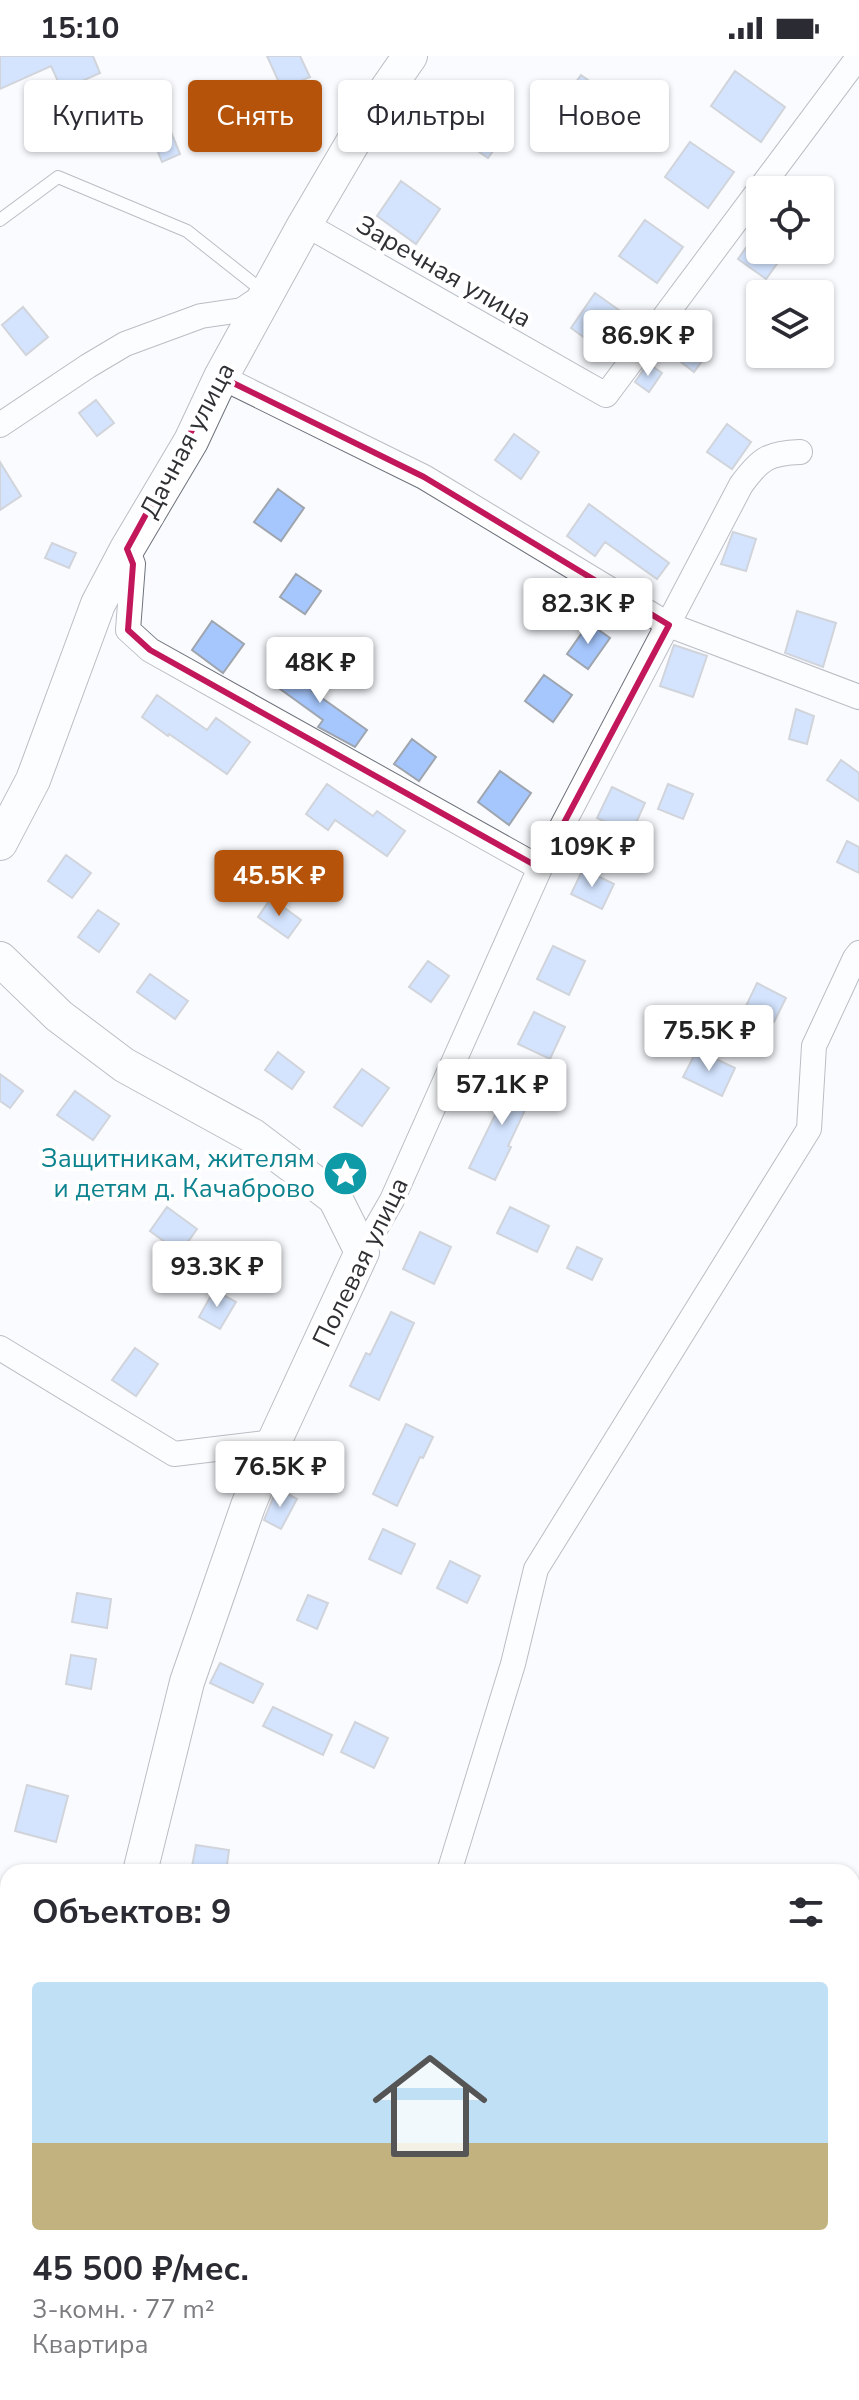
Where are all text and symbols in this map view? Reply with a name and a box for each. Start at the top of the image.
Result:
text: 15:10 [40,8,119,49]
chip: Купить [24,80,172,152]
chip: Снять [188,80,322,152]
chip: Фильтры [338,80,514,152]
chip: Новое [530,80,669,152]
map controls [746,176,834,368]
button: locate [746,176,834,264]
street label: Заречная улица [350,207,538,336]
button: layers [746,280,834,368]
pin: 86.9K ₽ [574,310,722,378]
text: 86.9K ₽ [601,318,695,353]
street label: Дачная улица [132,356,243,524]
pin: 82.3K ₽ [514,578,662,646]
text: 82.3K ₽ [541,586,635,621]
pin: 48K ₽ [264,637,376,705]
text: 48K ₽ [284,645,356,680]
pin: 109K ₽ [527,821,657,889]
text: 109K ₽ [549,829,635,864]
pin: 45.5K ₽ [205,850,353,918]
text: 45.5K ₽ [232,858,326,893]
pin: 75.5K ₽ [635,1005,783,1073]
text: 75.5K ₽ [662,1013,756,1048]
pin: 57.1K ₽ [428,1059,576,1127]
text: 57.1K ₽ [455,1067,549,1102]
place label: Защитникам, жителям и детям д. Качаброво [41,1141,315,1206]
place icon: Защитникам, жителям и детям д. Качаброво [322,1149,370,1197]
street label: Полевая улица [304,1172,417,1353]
pin: 93.3K ₽ [143,1241,291,1309]
text: 93.3K ₽ [170,1249,264,1284]
pin: 76.5K ₽ [206,1441,354,1509]
text: 76.5K ₽ [233,1449,327,1484]
text: Объектов: 9 [32,1889,231,1935]
icon: filters [784,1890,828,1934]
icon: home [358,2034,502,2178]
text: 45 500 ₽/мес. [32,2246,249,2292]
text: 3-комн. · 77 m² [32,2292,215,2327]
text: Квартира [32,2327,148,2362]

